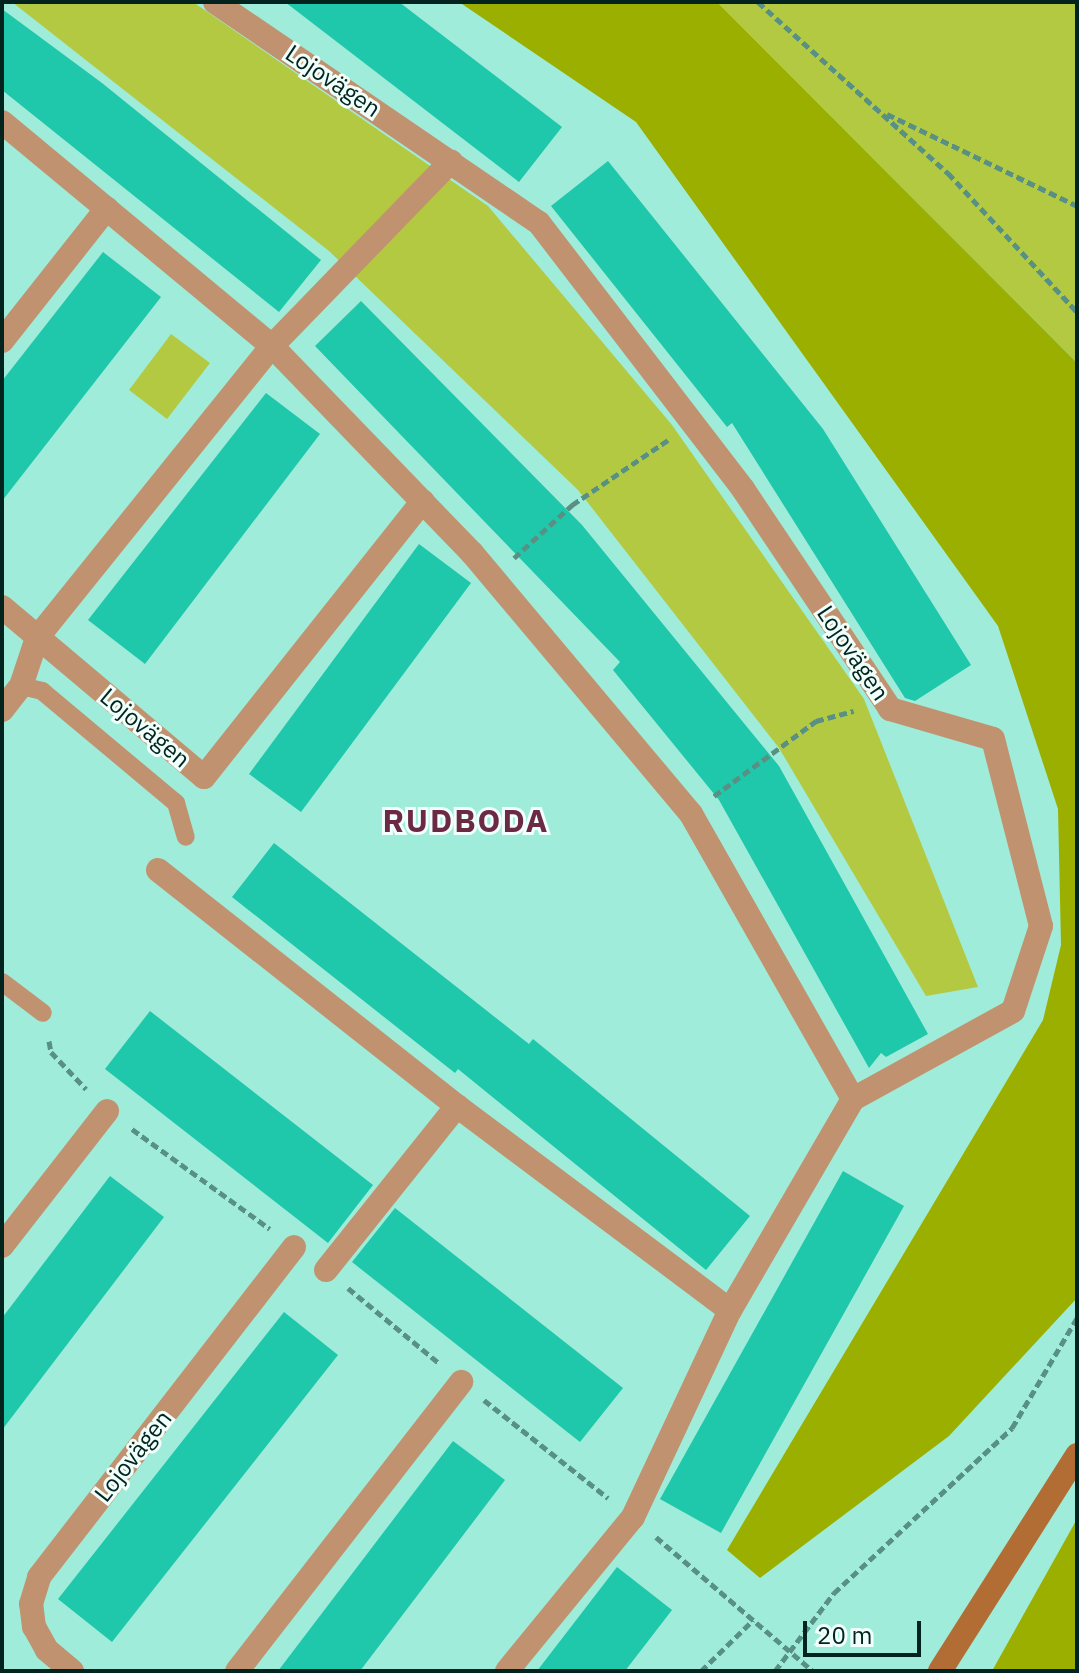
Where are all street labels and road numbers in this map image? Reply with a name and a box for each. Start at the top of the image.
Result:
street label: Lojovägen [280,39,386,123]
street label: Lojovägen [811,600,895,706]
street label: Lojovägen [94,682,196,774]
street label: Lojovägen [88,1404,178,1508]

